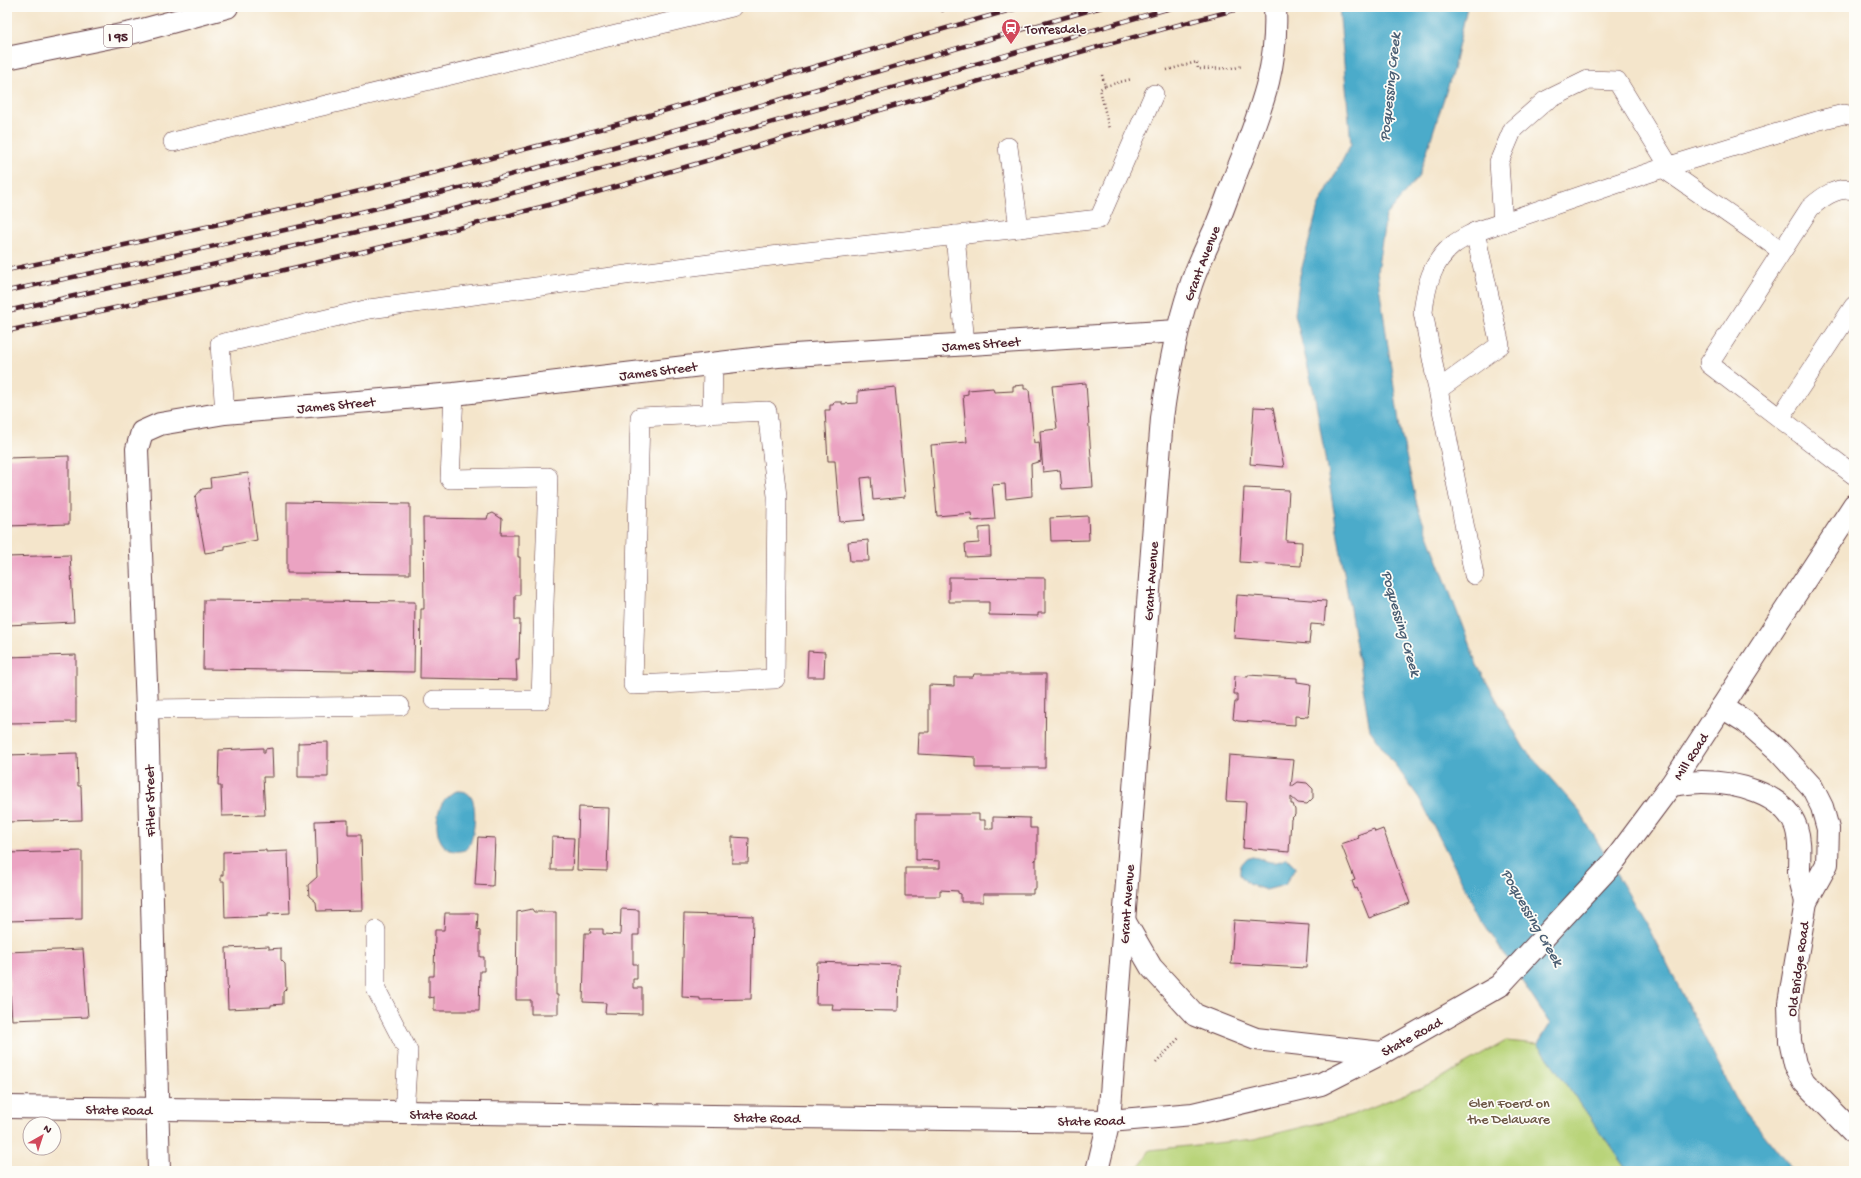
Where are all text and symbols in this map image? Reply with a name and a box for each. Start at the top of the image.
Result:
station icon: Torresdale [1000,17,1022,45]
place label: Torresdale [1024,22,1087,39]
road number: I 95 [104,25,132,47]
water label: Poquessing Creek [1376,31,1406,142]
street label: Grant Avenue [1181,223,1226,304]
street label: James Street [942,334,1022,357]
street label: James Street [618,359,699,386]
street label: James Street [297,395,377,418]
street label: Grant Avenue [1141,540,1164,621]
water label: Poquessing Creek [1376,569,1424,680]
street label: Mill Road [1671,729,1715,784]
street label: Fitler Street [142,764,161,838]
street label: Grant Avenue [1117,863,1140,944]
water label: Poquessing Creek [1496,866,1567,971]
street label: Old Bridge Road [1784,919,1815,1018]
street label: State Road [1379,1014,1447,1062]
park label: Glen Foerd on the Delaware [1467,1096,1551,1129]
street label: State Road [85,1102,154,1121]
street label: State Road [409,1107,478,1126]
street label: State Road [733,1110,802,1129]
street label: State Road [1057,1113,1126,1132]
north arrow [22,1116,62,1156]
text: N [40,1123,54,1137]

